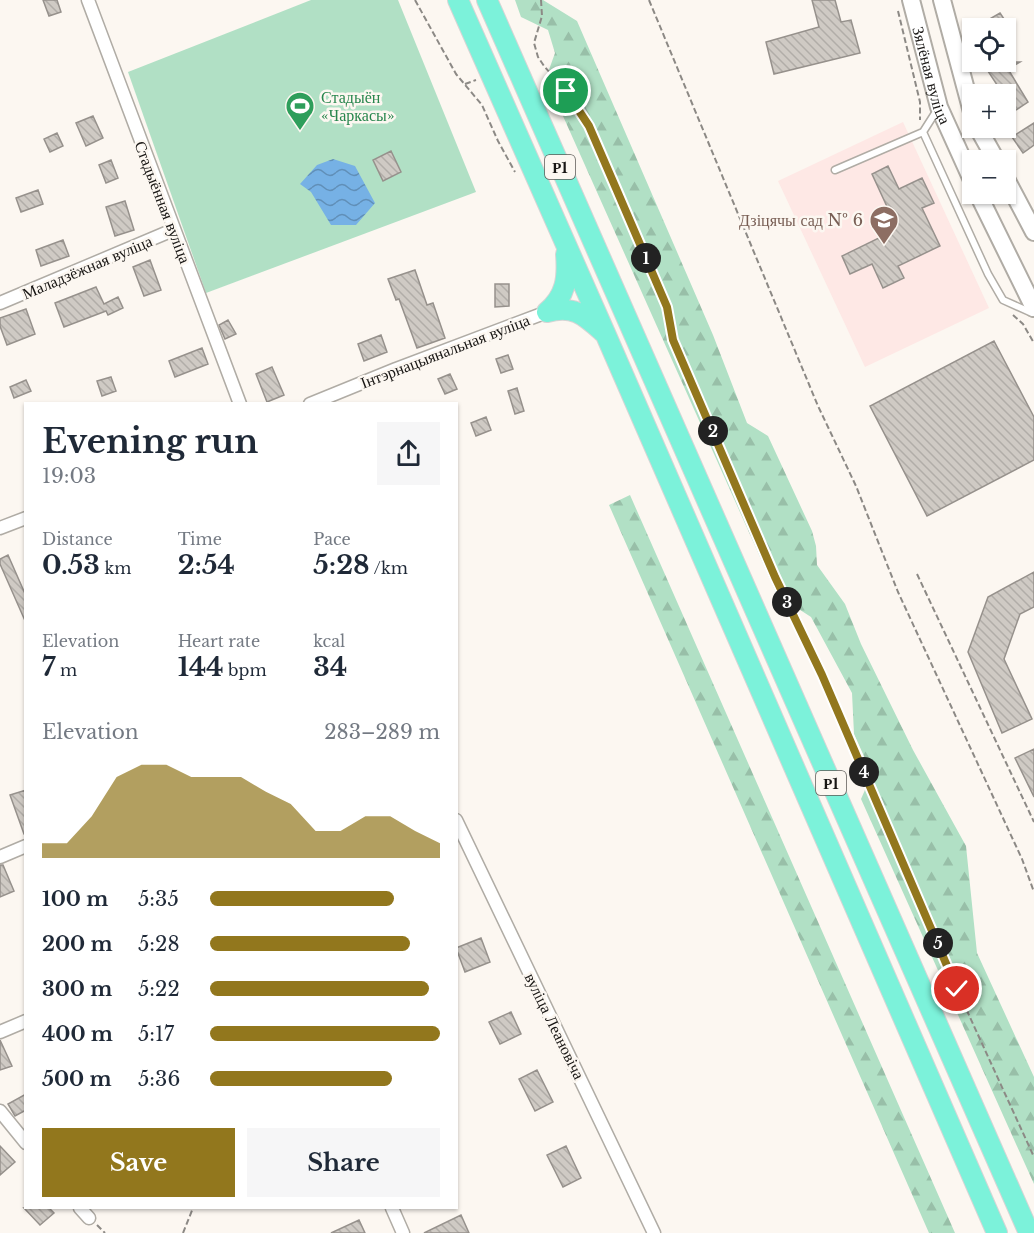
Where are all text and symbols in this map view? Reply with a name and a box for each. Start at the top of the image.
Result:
map controls [962,18,1016,204]
button: locate [962,18,1016,72]
street label: Зялёная вуліца [908,24,955,127]
pin [540,65,591,116]
icon: arrive [549,74,582,107]
button: + [962,84,1016,138]
place label: Стадыён «Чаркасы» [321,87,395,125]
sports icon: Стадыён «Чаркасы» [284,90,316,132]
street label: Стадыённая вуліца [130,138,196,266]
button: − [962,150,1016,204]
road number: Р1 [545,155,575,179]
school or university icon: Дзіцячы сад № 6 [868,204,900,246]
place label: Дзіцячы сад № 6 [739,210,863,230]
street label: Маладзёжная вуліца [19,231,155,303]
pin: 1 [631,243,661,273]
text: 1 [643,248,649,268]
street label: Інтэрнацыянальная вуліца [358,309,532,393]
pin: 2 [698,416,728,446]
text: Evening run [42,421,258,462]
text: 2 [708,421,718,441]
button: share [377,422,440,485]
text: 19:03 [42,464,96,488]
text: Distance [42,529,113,549]
text: Time [178,529,222,549]
text: Pace [313,529,351,549]
text: 0.53 [42,549,100,581]
text: 2:54 [178,549,235,581]
text: 5:28 [313,549,370,581]
text: km [100,558,132,578]
text: /km [370,558,408,578]
pin: 3 [772,587,802,617]
text: 3 [782,592,792,612]
text: Elevation [42,631,119,651]
text: Heart rate [178,631,260,651]
text: kcal [313,631,345,651]
text: 7 [42,651,55,683]
text: 144 [178,651,224,683]
text: 34 [313,651,347,683]
text: m [55,660,77,680]
text: bpm [224,660,267,680]
text: Elevation [42,720,139,744]
text: 283–289 m [324,720,440,744]
pin: 4 [849,757,879,787]
text: 4 [859,762,869,782]
road number: Р1 [816,771,846,795]
text: 100 m [42,887,108,911]
text: 5:35 [138,887,179,911]
pin: 5 [923,928,953,958]
text: 200 m [42,932,113,956]
text: 5:28 [138,932,180,956]
text: 5 [933,933,943,953]
pin [931,963,982,1014]
street label: вуліца Леановіча [521,970,589,1082]
icon: check [940,972,973,1005]
text: 300 m [42,977,112,1001]
text: 5:22 [138,977,180,1001]
text: 400 m [42,1022,113,1046]
text: 5:17 [138,1022,174,1046]
text: 500 m [42,1067,112,1091]
text: 5:36 [138,1067,180,1091]
button: Save [42,1128,235,1197]
button: Share [247,1128,440,1197]

